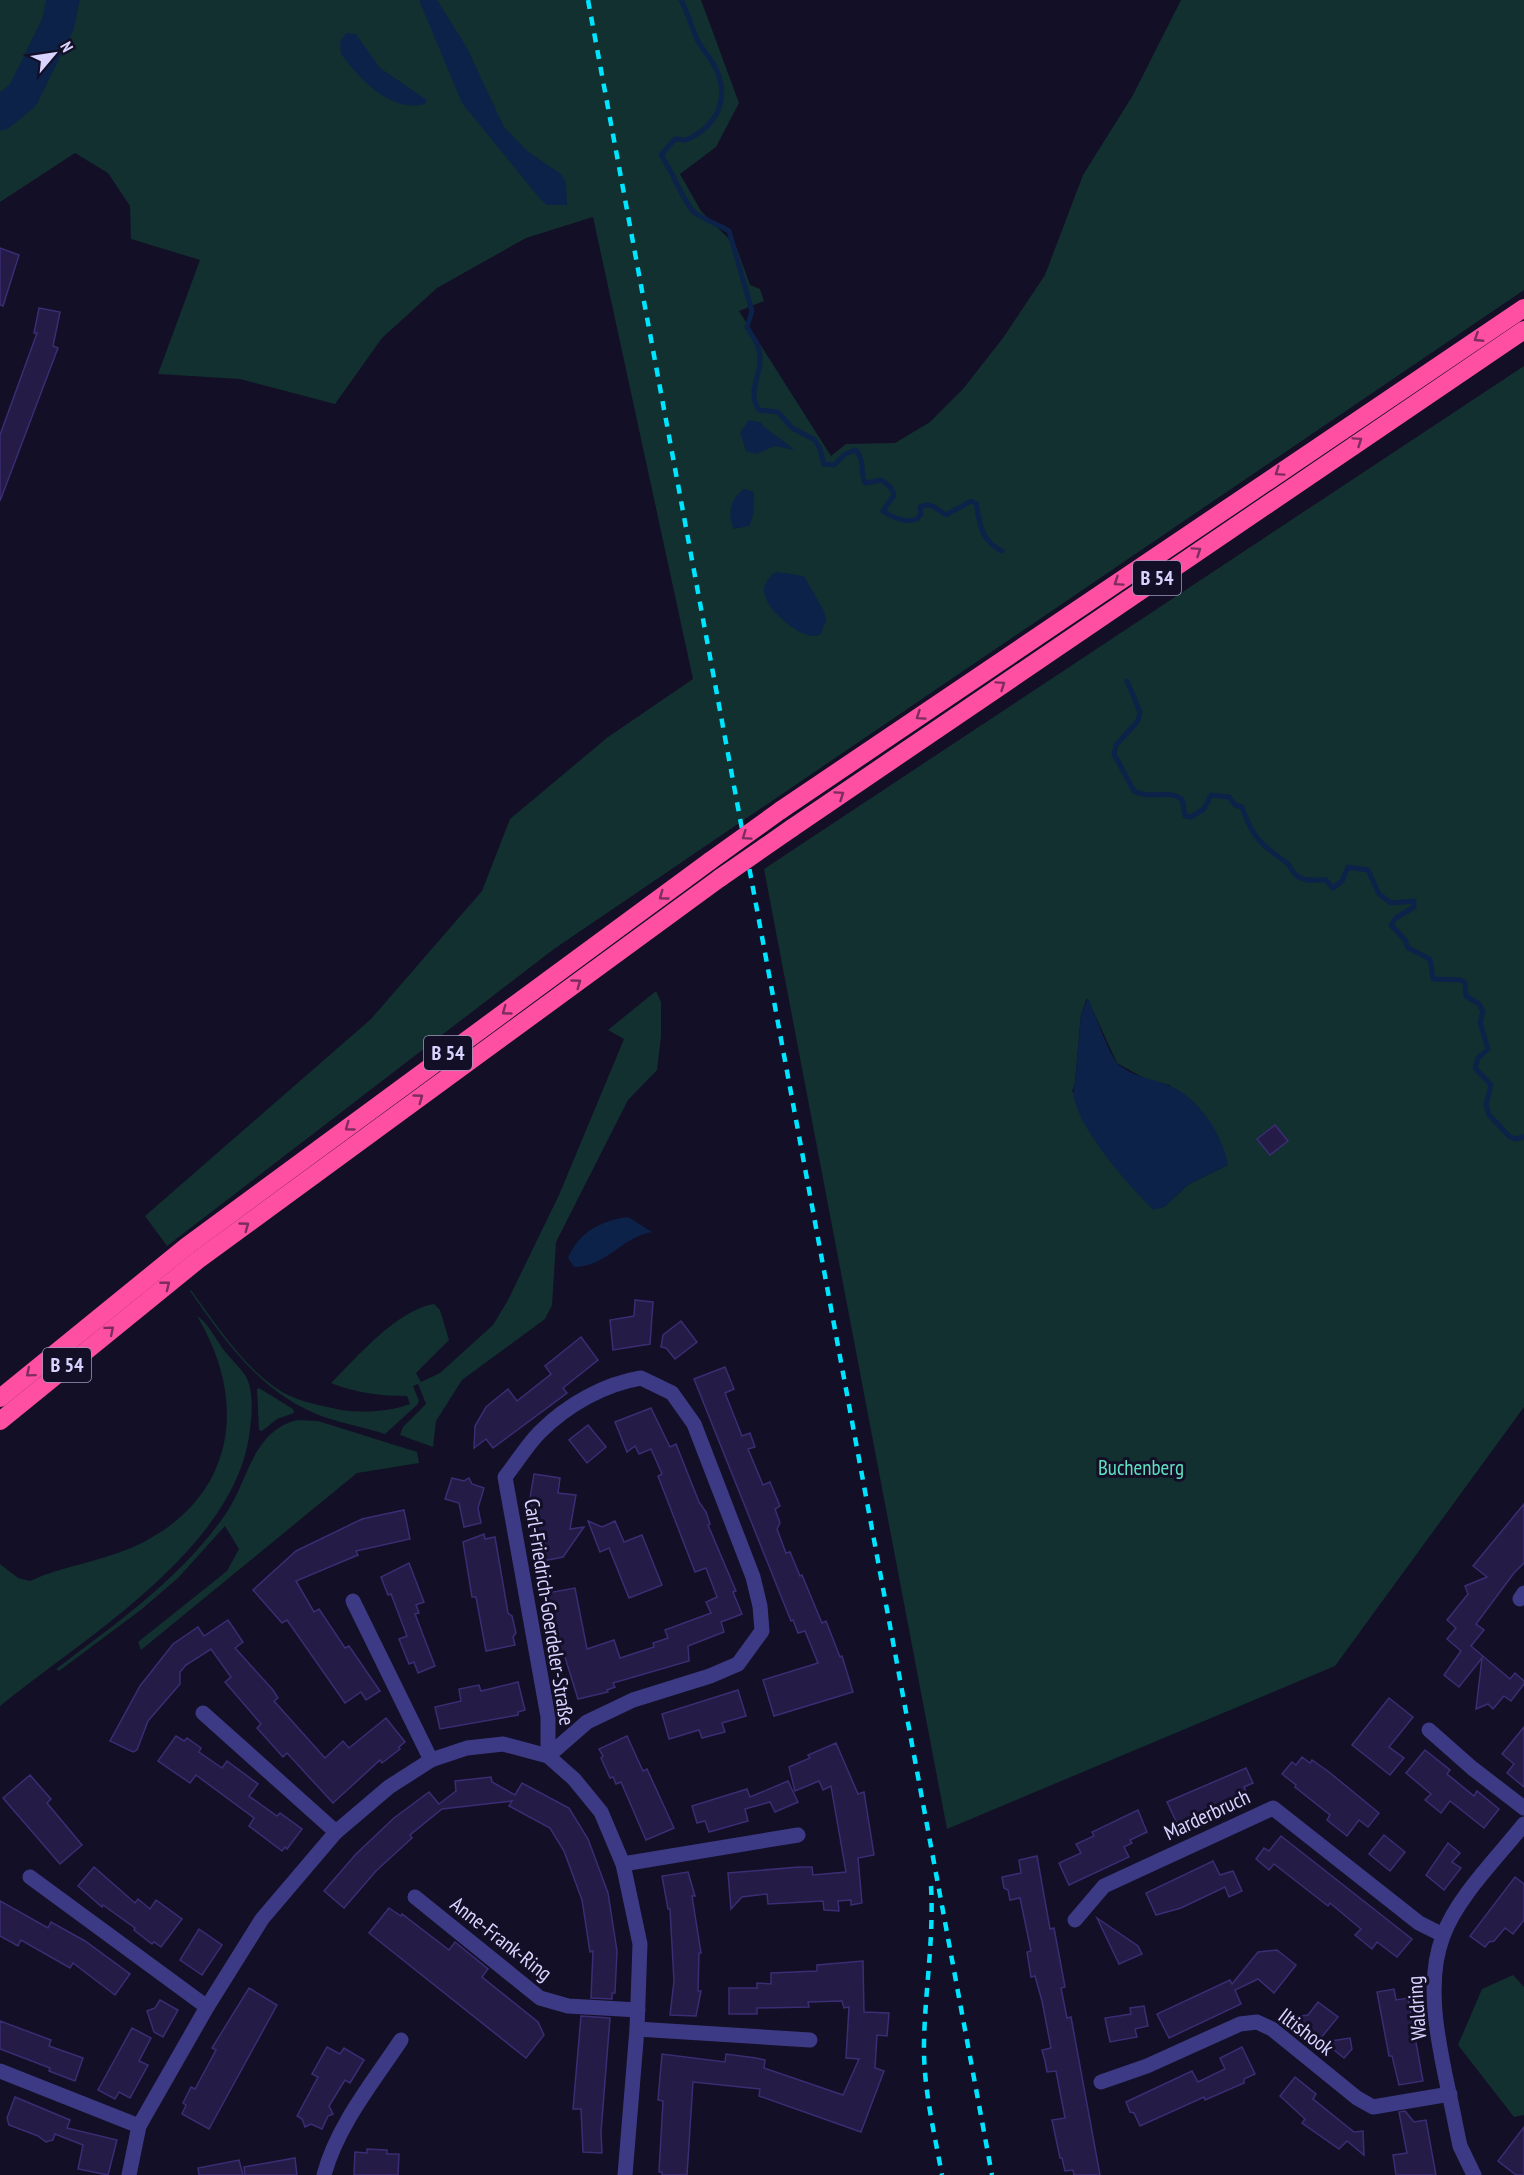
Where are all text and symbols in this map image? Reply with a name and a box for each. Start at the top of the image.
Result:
north arrow [24,24,84,84]
text: N [56,38,78,55]
one-way arrow [1474,331,1484,343]
one-way arrow [1351,437,1362,448]
one-way arrow [1275,465,1286,476]
one-way arrow [1190,547,1201,558]
road number: B 54 [1133,561,1181,595]
one-way arrow [1114,575,1125,586]
one-way arrow [995,681,1006,692]
one-way arrow [915,709,926,720]
one-way arrow [834,791,845,802]
one-way arrow [741,829,752,840]
one-way arrow [658,889,669,900]
one-way arrow [570,979,581,990]
one-way arrow [501,1004,512,1015]
road number: B 54 [424,1036,472,1070]
one-way arrow [413,1094,424,1105]
one-way arrow [344,1120,355,1131]
one-way arrow [238,1222,249,1233]
one-way arrow [159,1282,170,1293]
one-way arrow [103,1326,114,1337]
road number: B 54 [43,1348,91,1382]
one-way arrow [26,1366,37,1377]
park label: Buchenberg [1098,1454,1184,1481]
street label: Carl-Friedrich-Goerdeler-Straße [518,1497,581,1727]
street label: Marderbruch [1160,1783,1254,1846]
street label: Anne-Frank-Ring [445,1891,558,1987]
street label: Waldring [1401,1975,1432,2041]
street label: Iltishook [1273,2002,1339,2061]

